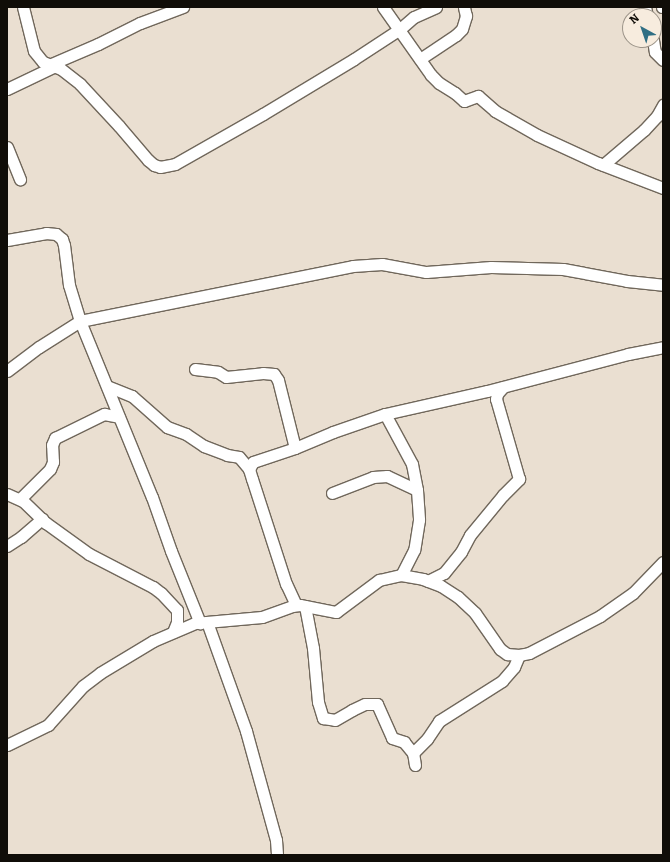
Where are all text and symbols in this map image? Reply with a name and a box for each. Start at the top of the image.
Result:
north arrow [622,8,662,48]
text: N [627,11,642,27]

